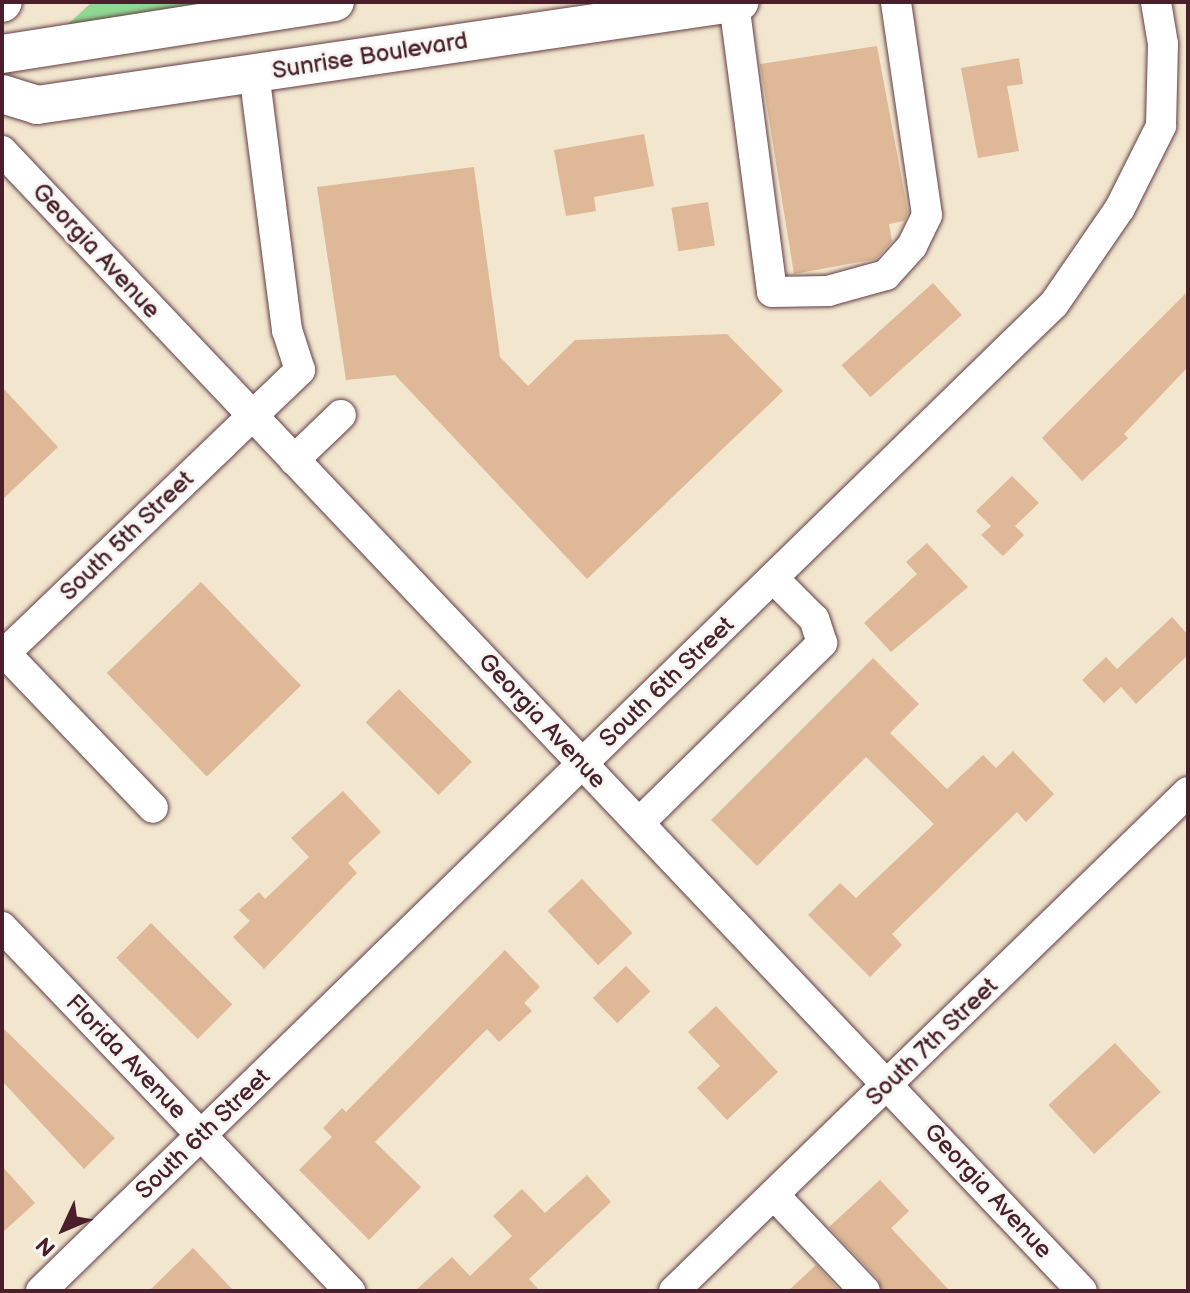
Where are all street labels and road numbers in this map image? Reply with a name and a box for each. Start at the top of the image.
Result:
street label: Sunrise Boulevard [270,26,470,86]
street label: Georgia Avenue [26,178,166,324]
street label: South 5th Street [54,465,200,607]
street label: South 6th Street [594,610,740,754]
street label: Georgia Avenue [472,648,612,794]
street label: South 7th Street [860,971,1004,1113]
street label: Florida Avenue [59,989,193,1125]
street label: South 6th Street [130,1062,276,1206]
street label: Georgia Avenue [918,1118,1058,1264]

